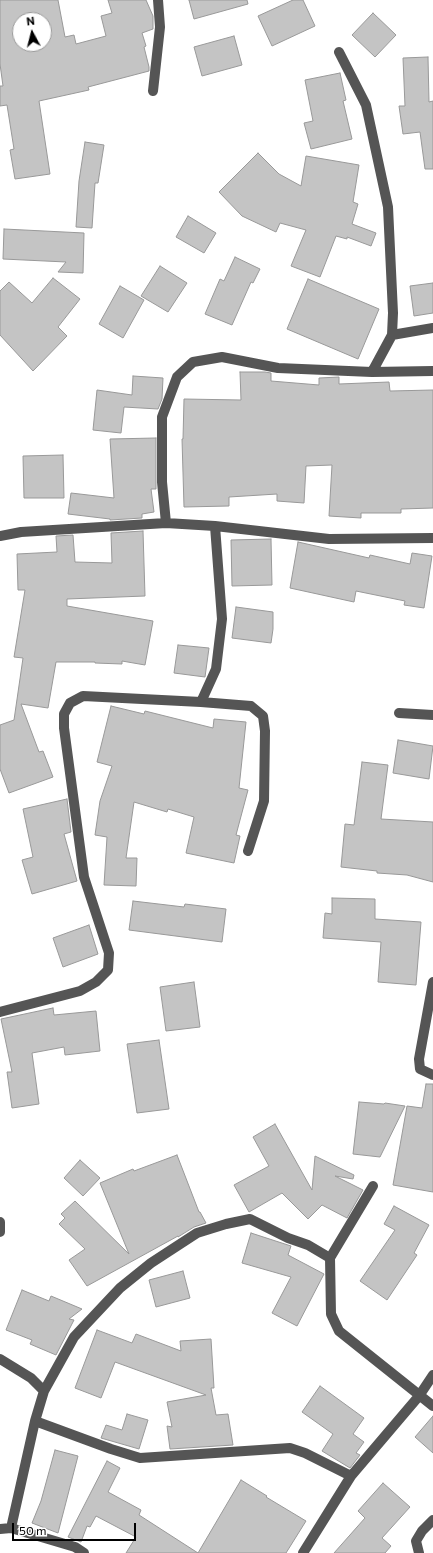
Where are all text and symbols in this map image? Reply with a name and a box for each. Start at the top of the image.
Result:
north arrow [12,12,52,52]
text: N [26,14,35,28]
scale bar [14,1515,138,1541]
text: 50 m [19,1523,47,1537]

